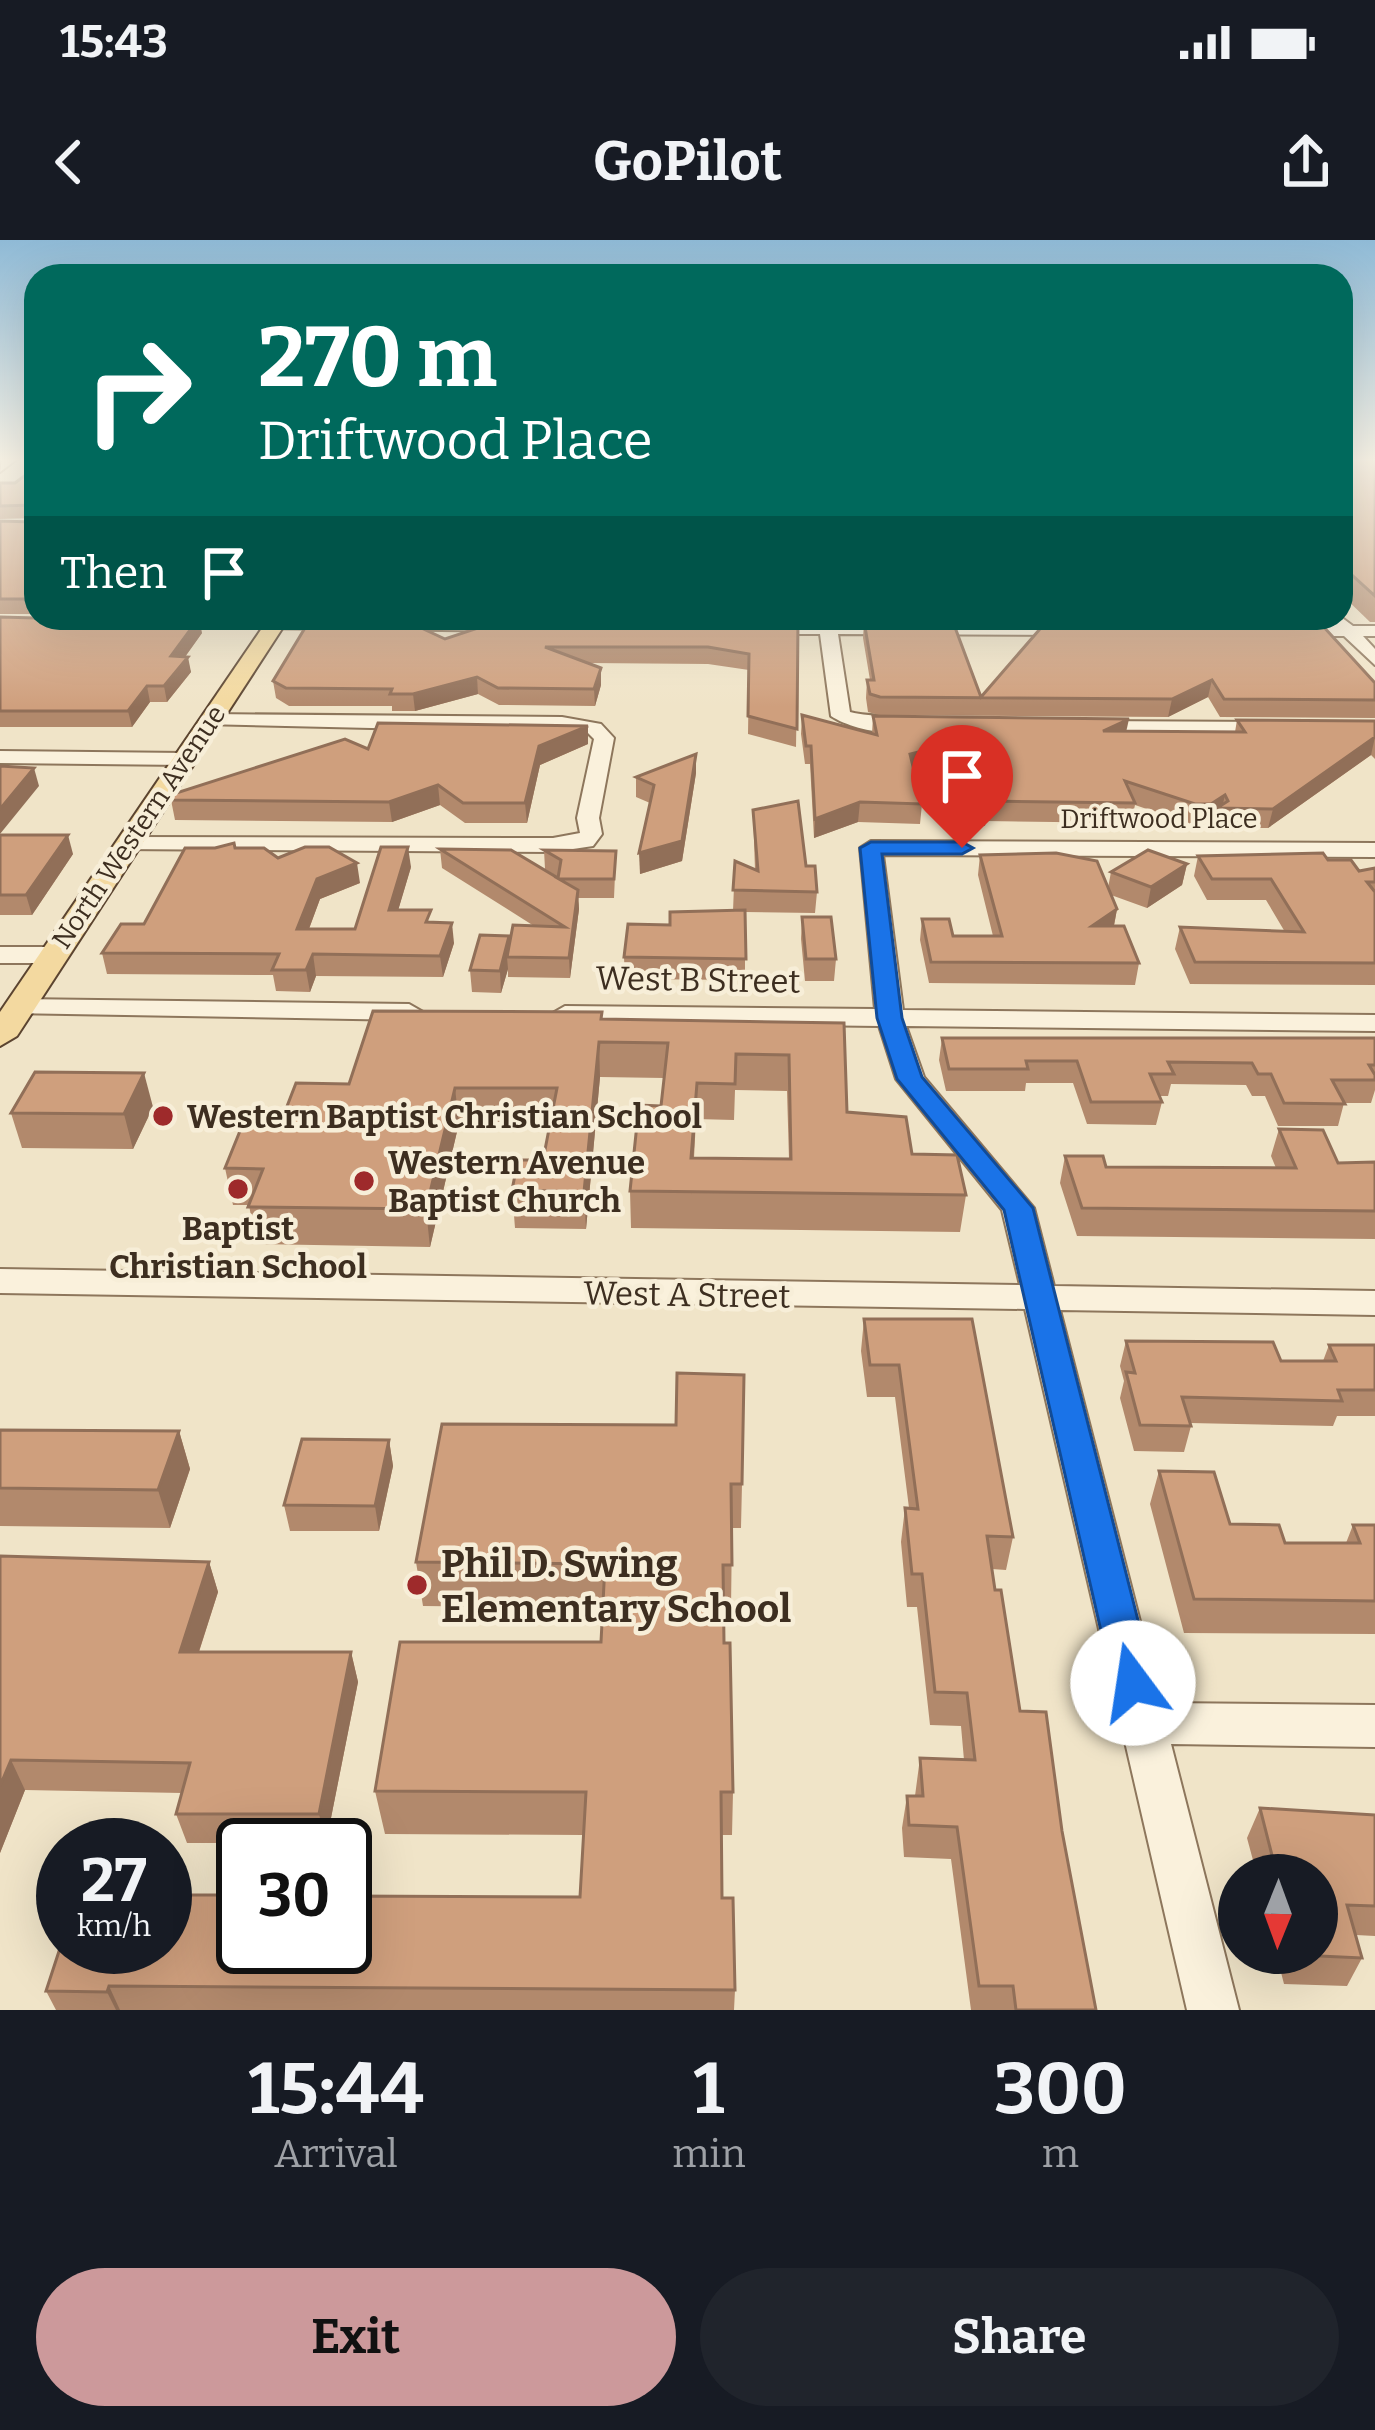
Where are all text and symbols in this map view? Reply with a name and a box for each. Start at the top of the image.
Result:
text: 15:43 [60,15,168,69]
icon: back [36,129,102,195]
icon: share [1273,129,1339,195]
text: GoPilot [593,130,782,194]
text: 270 m [258,307,497,408]
icon: right [60,312,216,468]
text: Driftwood Place [258,409,653,473]
icon: arrive [191,540,257,606]
text: Then [60,546,167,600]
street label: North Western Avenue [46,699,232,955]
pin [911,725,1013,848]
icon: arrive [929,743,995,809]
street label: Driftwood Place [1060,803,1258,835]
street label: West B Street [595,958,801,1002]
place label: Western Baptist Christian School [187,1097,702,1137]
marker: Western Baptist Christian School [150,1103,176,1129]
place label: Western Avenue Baptist Church [388,1143,645,1221]
marker: Western Avenue Baptist Church [351,1168,377,1194]
marker: Baptist Christian School [225,1176,251,1202]
place label: Baptist Christian School [109,1209,367,1287]
street label: West A Street [583,1273,791,1317]
place label: Phil D. Swing Elementary School [441,1541,791,1632]
marker: Phil D. Swing Elementary School [404,1572,430,1598]
position arrow [1070,1620,1196,1746]
speed limit sign: 30 [216,1818,372,1974]
text: 27 [81,1845,147,1917]
north arrow [1218,1854,1338,1974]
map controls [1218,1854,1338,1974]
text: km/h [77,1908,151,1944]
text: 15:44 [248,2046,424,2132]
text: 1 [693,2046,724,2132]
text: 300 [994,2046,1127,2132]
text: Arrival [274,2131,398,2177]
text: min [672,2131,746,2177]
text: m [1042,2131,1079,2177]
button: Exit [36,2268,676,2406]
button: Share [700,2268,1339,2406]

